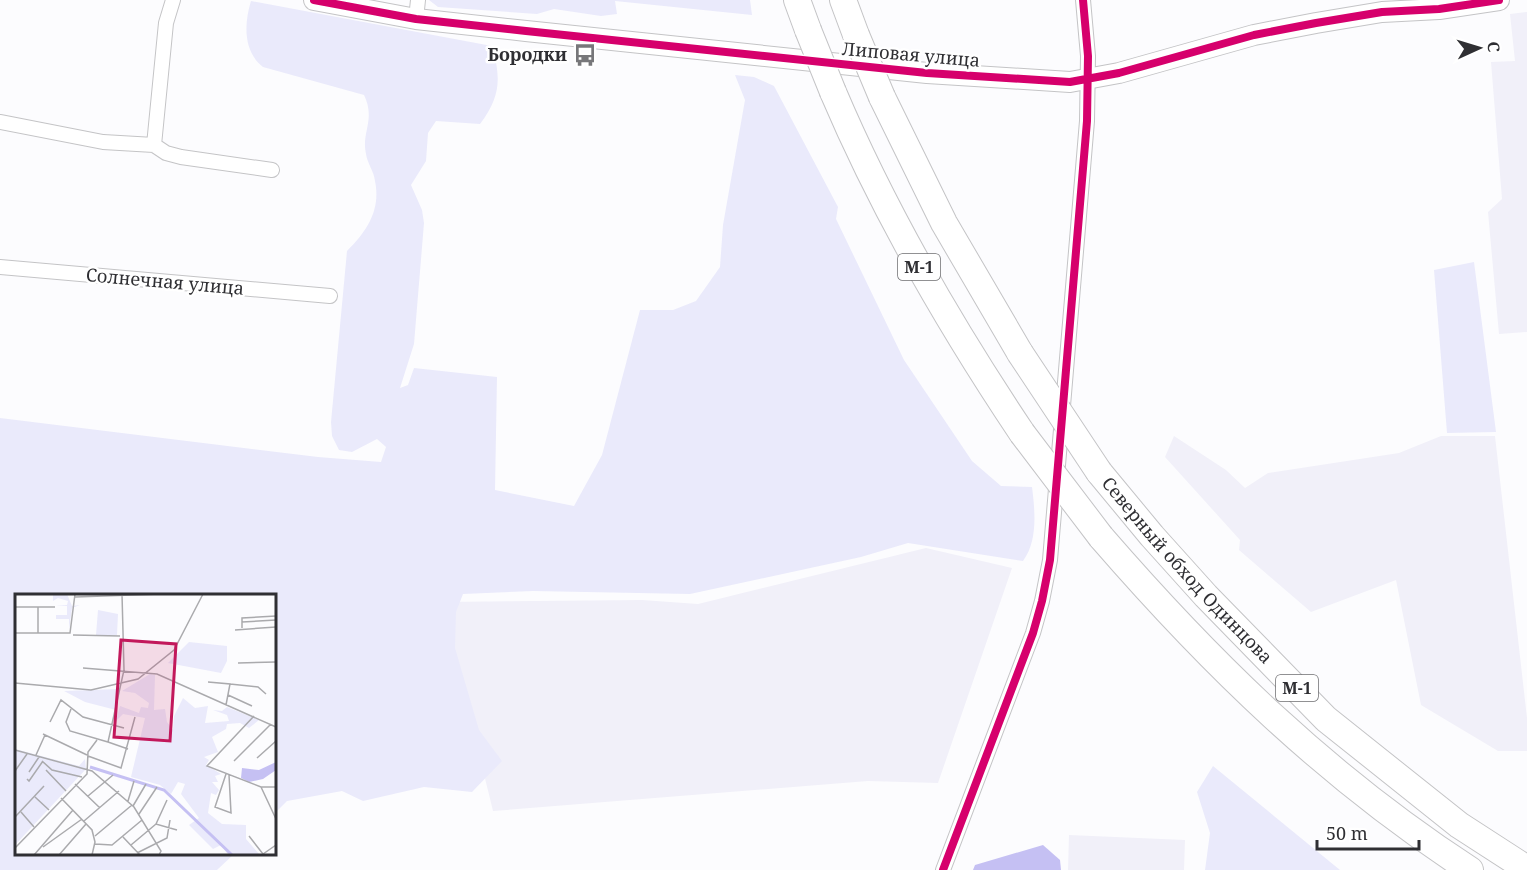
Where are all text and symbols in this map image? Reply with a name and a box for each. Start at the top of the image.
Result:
north arrow [1449,18,1509,78]
street label: Липовая улица [841,36,981,72]
text: С [1483,41,1505,53]
place label: Бородки [487,42,567,66]
bus stop icon: Бородки [572,42,598,68]
road number: М-1 [898,254,940,280]
street label: Солнечная улица [85,262,245,300]
street label: Северный обход Одинцова [1097,471,1278,668]
inset map [15,594,276,855]
road number: М-1 [1276,675,1318,701]
scale bar [1317,813,1419,851]
text: 50 m [1326,821,1368,845]

